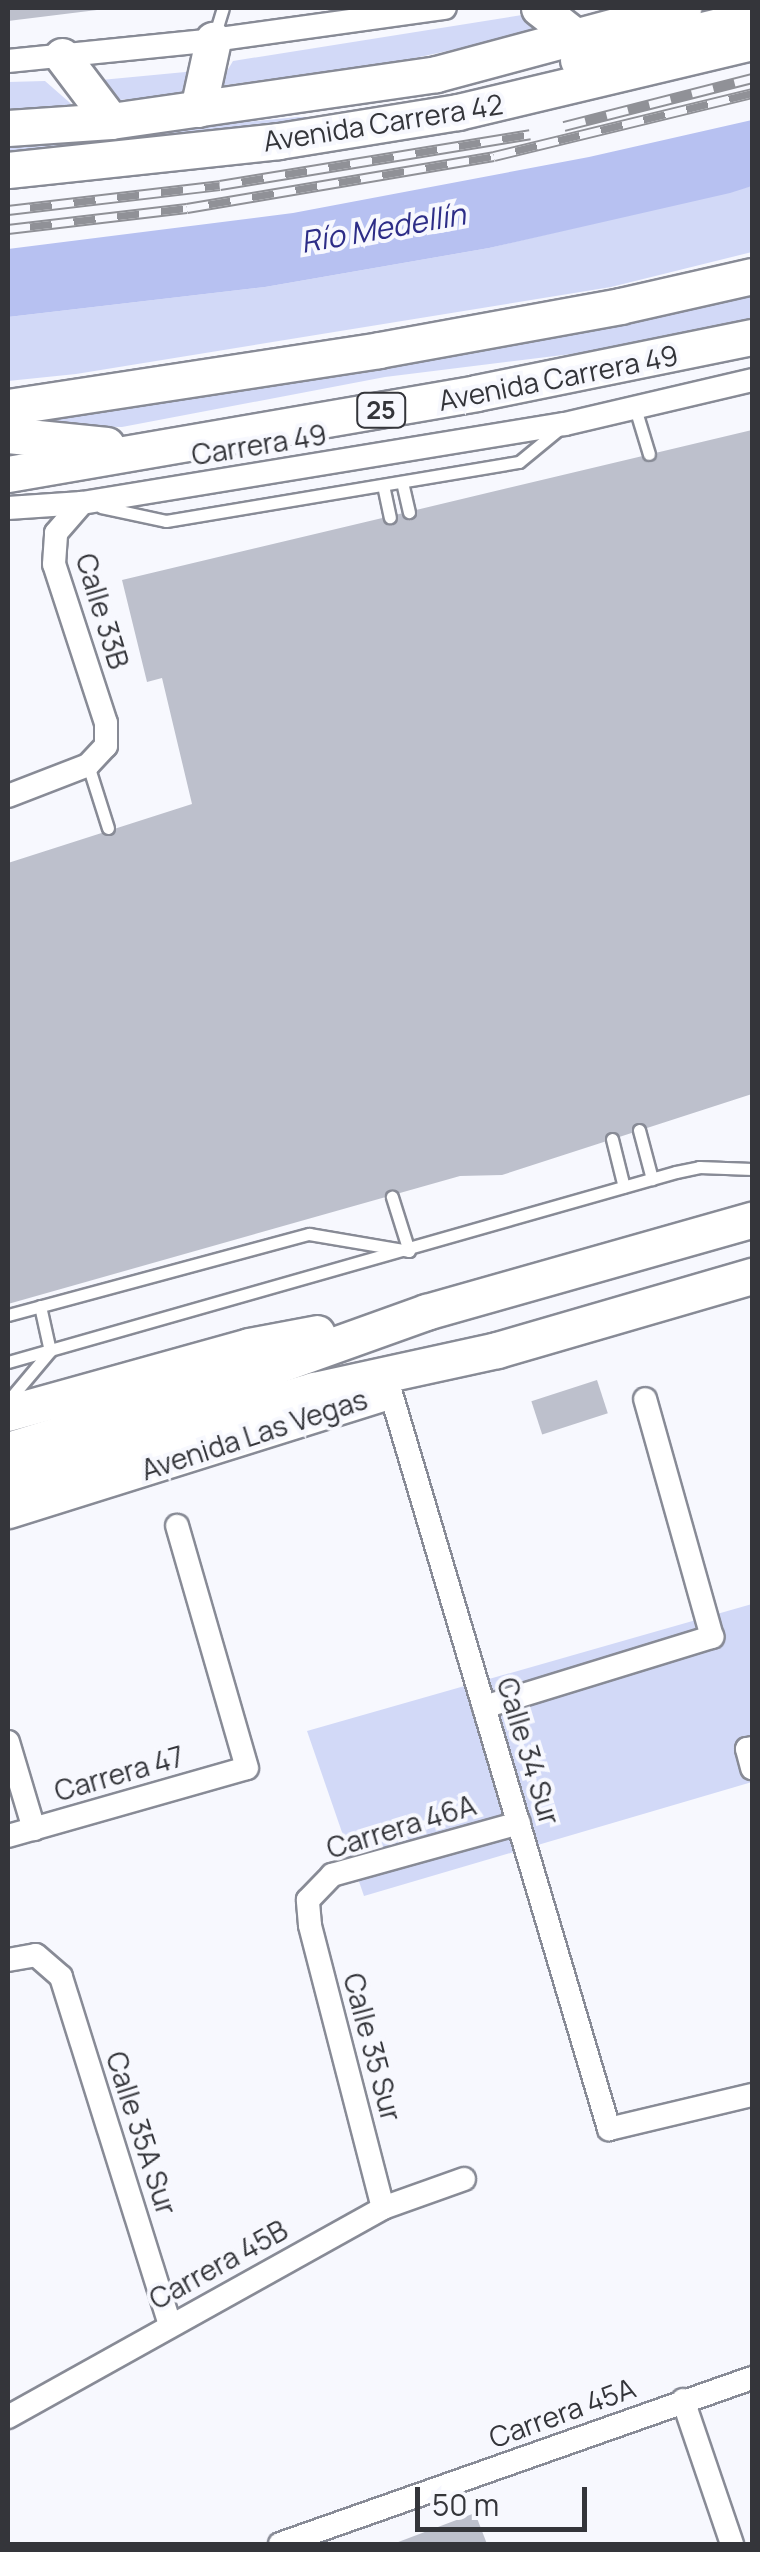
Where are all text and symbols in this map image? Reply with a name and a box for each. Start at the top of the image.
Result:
street label: Avenida Carrera 42 [261,86,505,158]
water label: Río Medellín [298,196,468,260]
street label: Avenida Carrera 49 [435,337,681,417]
road number: 25 [356,390,406,430]
street label: Carrera 49 [189,417,329,471]
street label: Calle 33B [70,549,136,673]
street label: Avenida Las Vegas [137,1382,371,1486]
street label: Calle 34 Sur [491,1673,567,1829]
street label: Carrera 47 [50,1739,188,1807]
street label: Carrera 46A [322,1787,480,1865]
street label: Calle 35 Sur [337,1969,409,2125]
street label: Calle 35A Sur [100,2047,184,2219]
street label: Carrera 45B [143,2212,293,2316]
street label: Carrera 45A [484,2370,640,2454]
scale bar [420,2467,592,2529]
text: 50 m [432,2484,499,2525]

